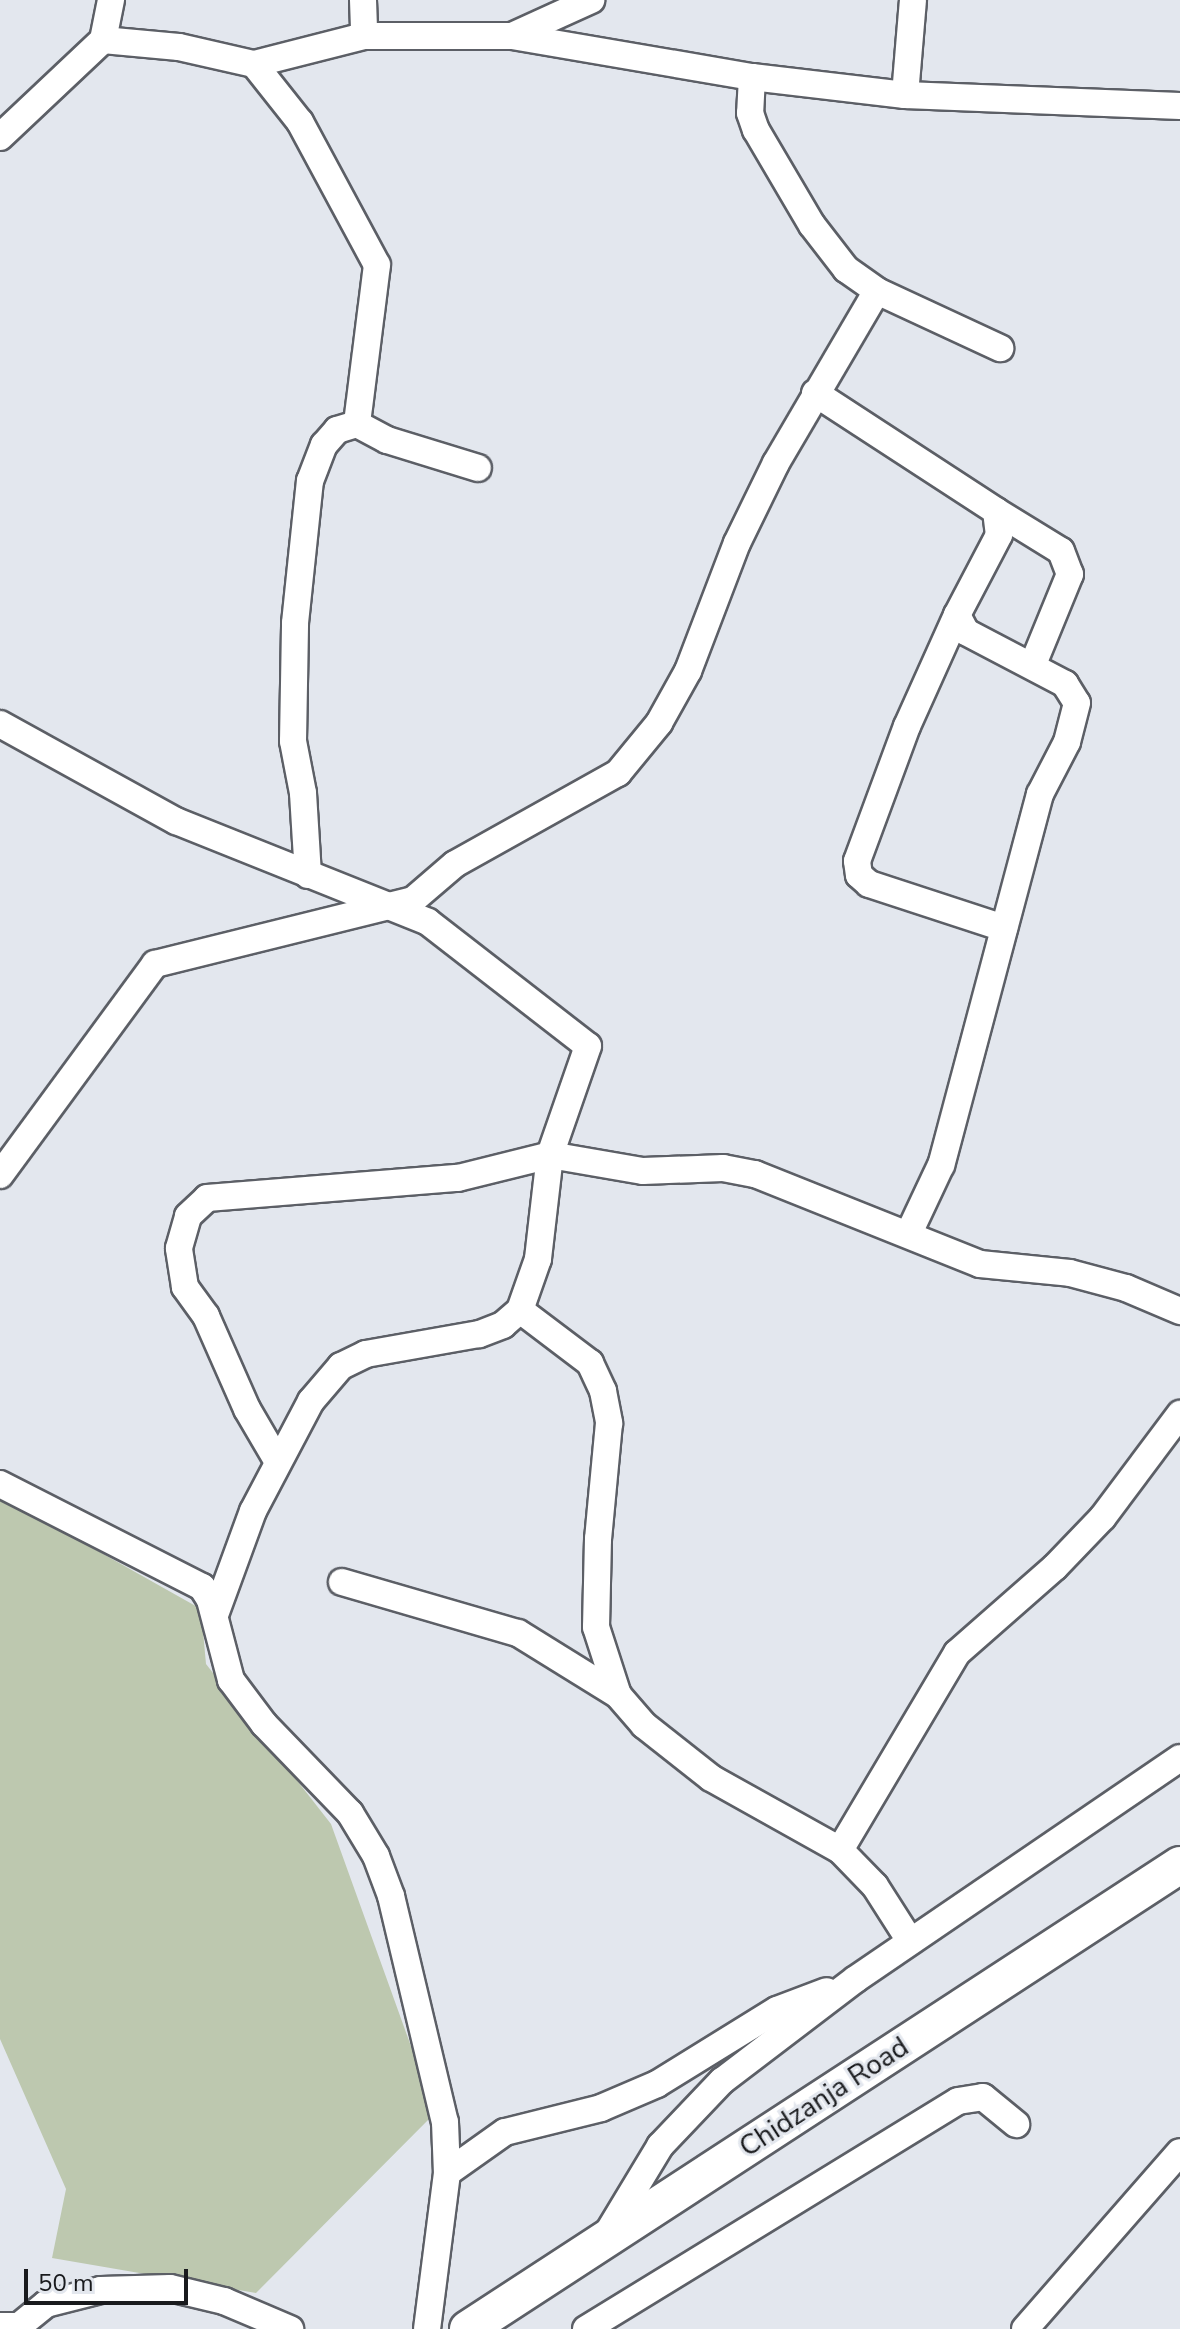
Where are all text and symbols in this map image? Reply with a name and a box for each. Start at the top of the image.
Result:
street label: Chidzanja Road [733,2030,915,2164]
scale bar [28,2253,192,2303]
text: 50 m [38,2267,94,2299]

